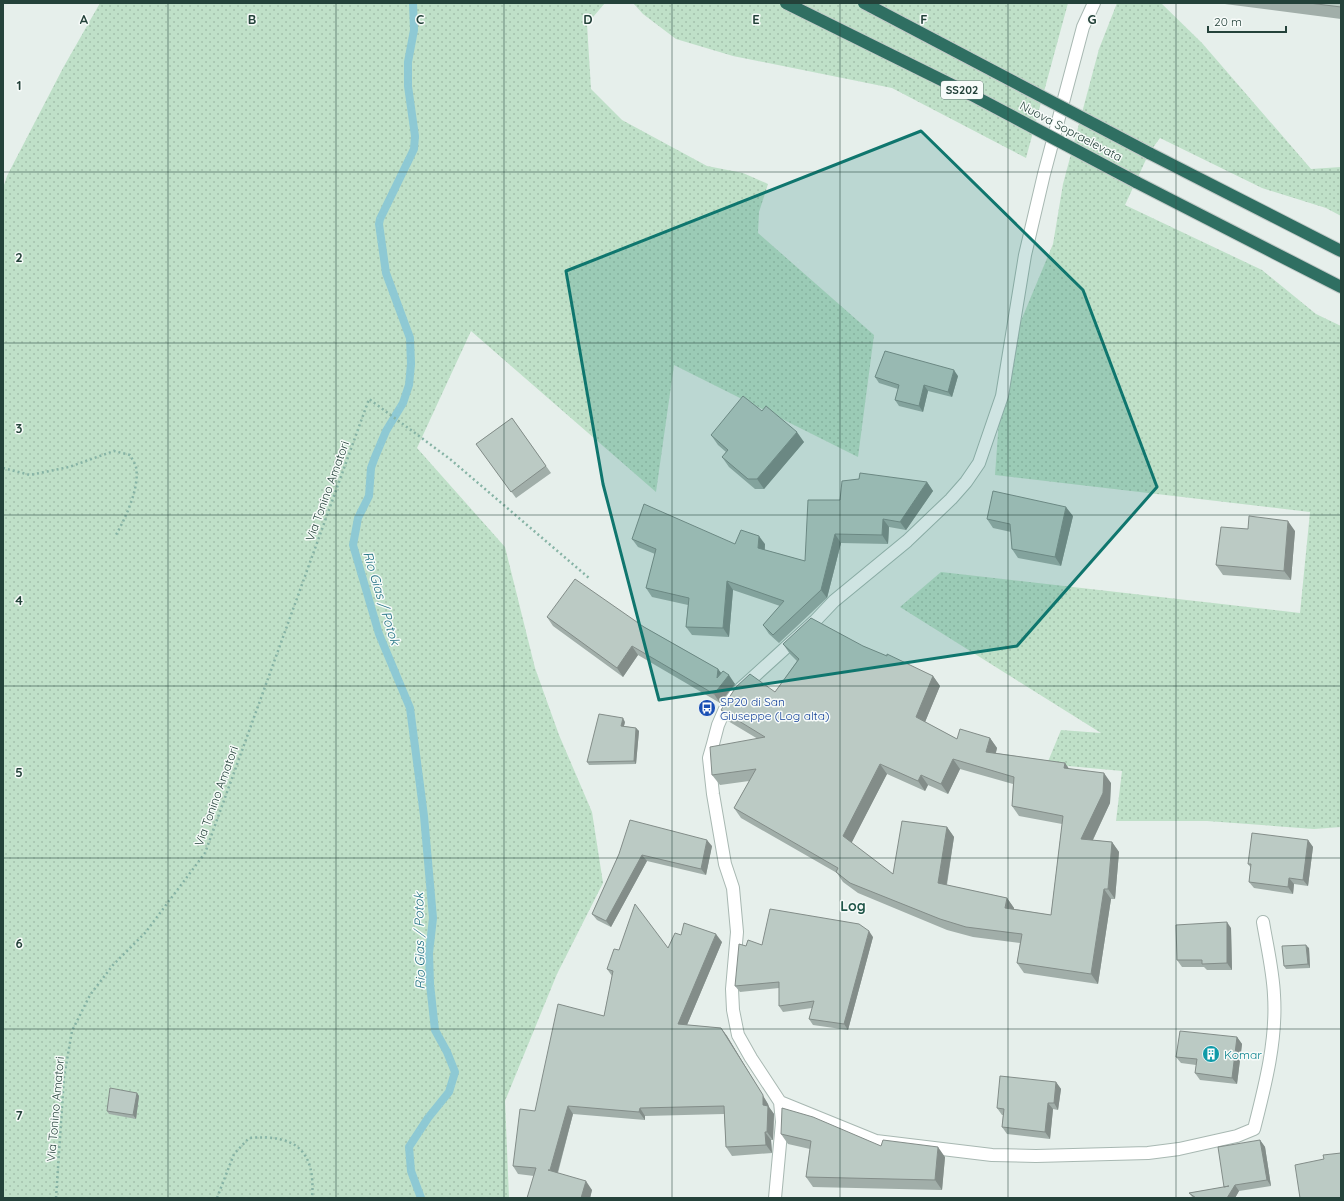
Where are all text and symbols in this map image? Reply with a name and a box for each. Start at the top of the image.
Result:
scale bar [1208,8,1286,34]
text: A [80,11,89,27]
text: B [248,11,256,27]
text: C [416,11,424,27]
text: D [583,11,593,27]
text: E [752,11,760,27]
text: F [920,11,928,27]
text: G [1087,11,1097,27]
text: 20 m [1214,14,1242,29]
text: 1 [16,77,22,93]
road number: SS202 [941,81,983,99]
street label: Nuova Sopraelevata [1017,98,1125,164]
text: 2 [15,249,23,265]
text: 3 [16,420,23,436]
street label: Via Tonino Amatori [302,439,352,543]
water label: Rio Gias / Potok [360,549,404,648]
text: 4 [15,592,23,608]
place label: SP20 di San Giuseppe (Log alta) [720,694,829,723]
bus stop icon: SP20 di San Giuseppe (Log alta) [697,698,717,718]
street label: Via Tonino Amatori [191,744,241,848]
text: 5 [15,764,23,780]
water label: Rio Gias / Potok [410,891,428,990]
district label: Log [840,897,866,915]
text: 6 [15,935,23,951]
building icon: Komar [1201,1044,1221,1064]
place label: Komar [1224,1047,1262,1062]
street label: Via Tonino Amatori [43,1056,67,1162]
text: 7 [15,1107,23,1123]

